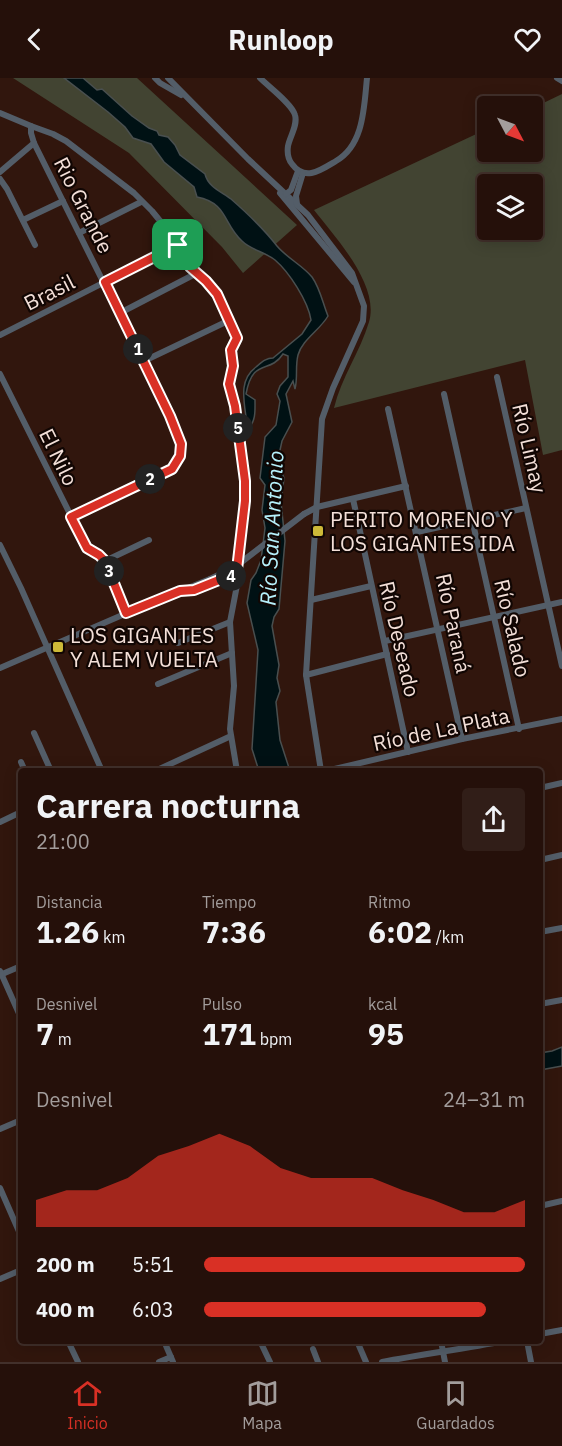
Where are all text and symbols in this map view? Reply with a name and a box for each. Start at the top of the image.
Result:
text: Runloop [228,22,334,57]
icon: back [18,23,51,56]
icon: heart [511,23,544,56]
north arrow [477,96,543,162]
map controls [477,96,543,240]
street label: Rio Grande [48,152,120,258]
button: layers [477,174,543,240]
pin [152,219,203,270]
icon: arrive [161,228,194,261]
street label: Brasil [19,267,80,317]
pin: 1 [123,334,153,364]
text: 1 [133,339,143,359]
street label: Río Limay [506,400,554,496]
pin: 5 [223,413,253,443]
text: 5 [233,418,243,438]
street label: El Nilo [33,424,85,490]
water label: Río San Antonio [252,450,290,606]
pin: 2 [135,464,165,494]
text: 2 [145,469,155,489]
place label: PERITO MORENO Y LOS GIGANTES IDA [330,505,515,557]
marker: PERITO MORENO Y LOS GIGANTES IDA [311,524,325,538]
pin: 3 [94,556,124,586]
text: 3 [104,561,114,581]
pin: 4 [216,561,246,591]
text: 4 [226,566,236,586]
street label: Río Paraná [430,571,478,675]
street label: Río Salado [488,576,538,680]
street label: Río Deseado [373,578,427,700]
place label: LOS GIGANTES Y ALEM VUELTA [70,621,218,673]
marker: LOS GIGANTES Y ALEM VUELTA [51,640,65,654]
street label: Río de La Plata [370,701,512,757]
text: Carrera nocturna [36,784,300,827]
button: share [462,788,525,851]
text: 21:00 [36,828,90,855]
text: Distancia [36,892,102,912]
text: Tiempo [202,892,256,912]
text: Ritmo [368,892,411,912]
text: 1.26 [36,912,99,951]
text: 7:36 [202,912,266,951]
text: 6:02 [368,912,432,951]
text: km [99,927,126,947]
text: /km [432,927,464,947]
text: Desnivel [36,994,97,1014]
text: Pulso [202,994,242,1014]
text: kcal [368,994,397,1014]
text: 7 [36,1014,54,1053]
text: 171 [202,1014,256,1053]
text: 95 [368,1014,404,1053]
text: m [54,1029,72,1049]
text: bpm [256,1029,292,1049]
text: Desnivel [36,1086,113,1113]
text: 24–31 m [443,1086,525,1113]
text: 200 m [36,1251,95,1278]
text: 5:51 [132,1251,174,1278]
text: 400 m [36,1296,95,1323]
text: 6:03 [132,1296,174,1323]
tab: Inicio [67,1377,108,1433]
tab: Mapa [242,1377,282,1433]
tab: Guardados [416,1377,495,1433]

